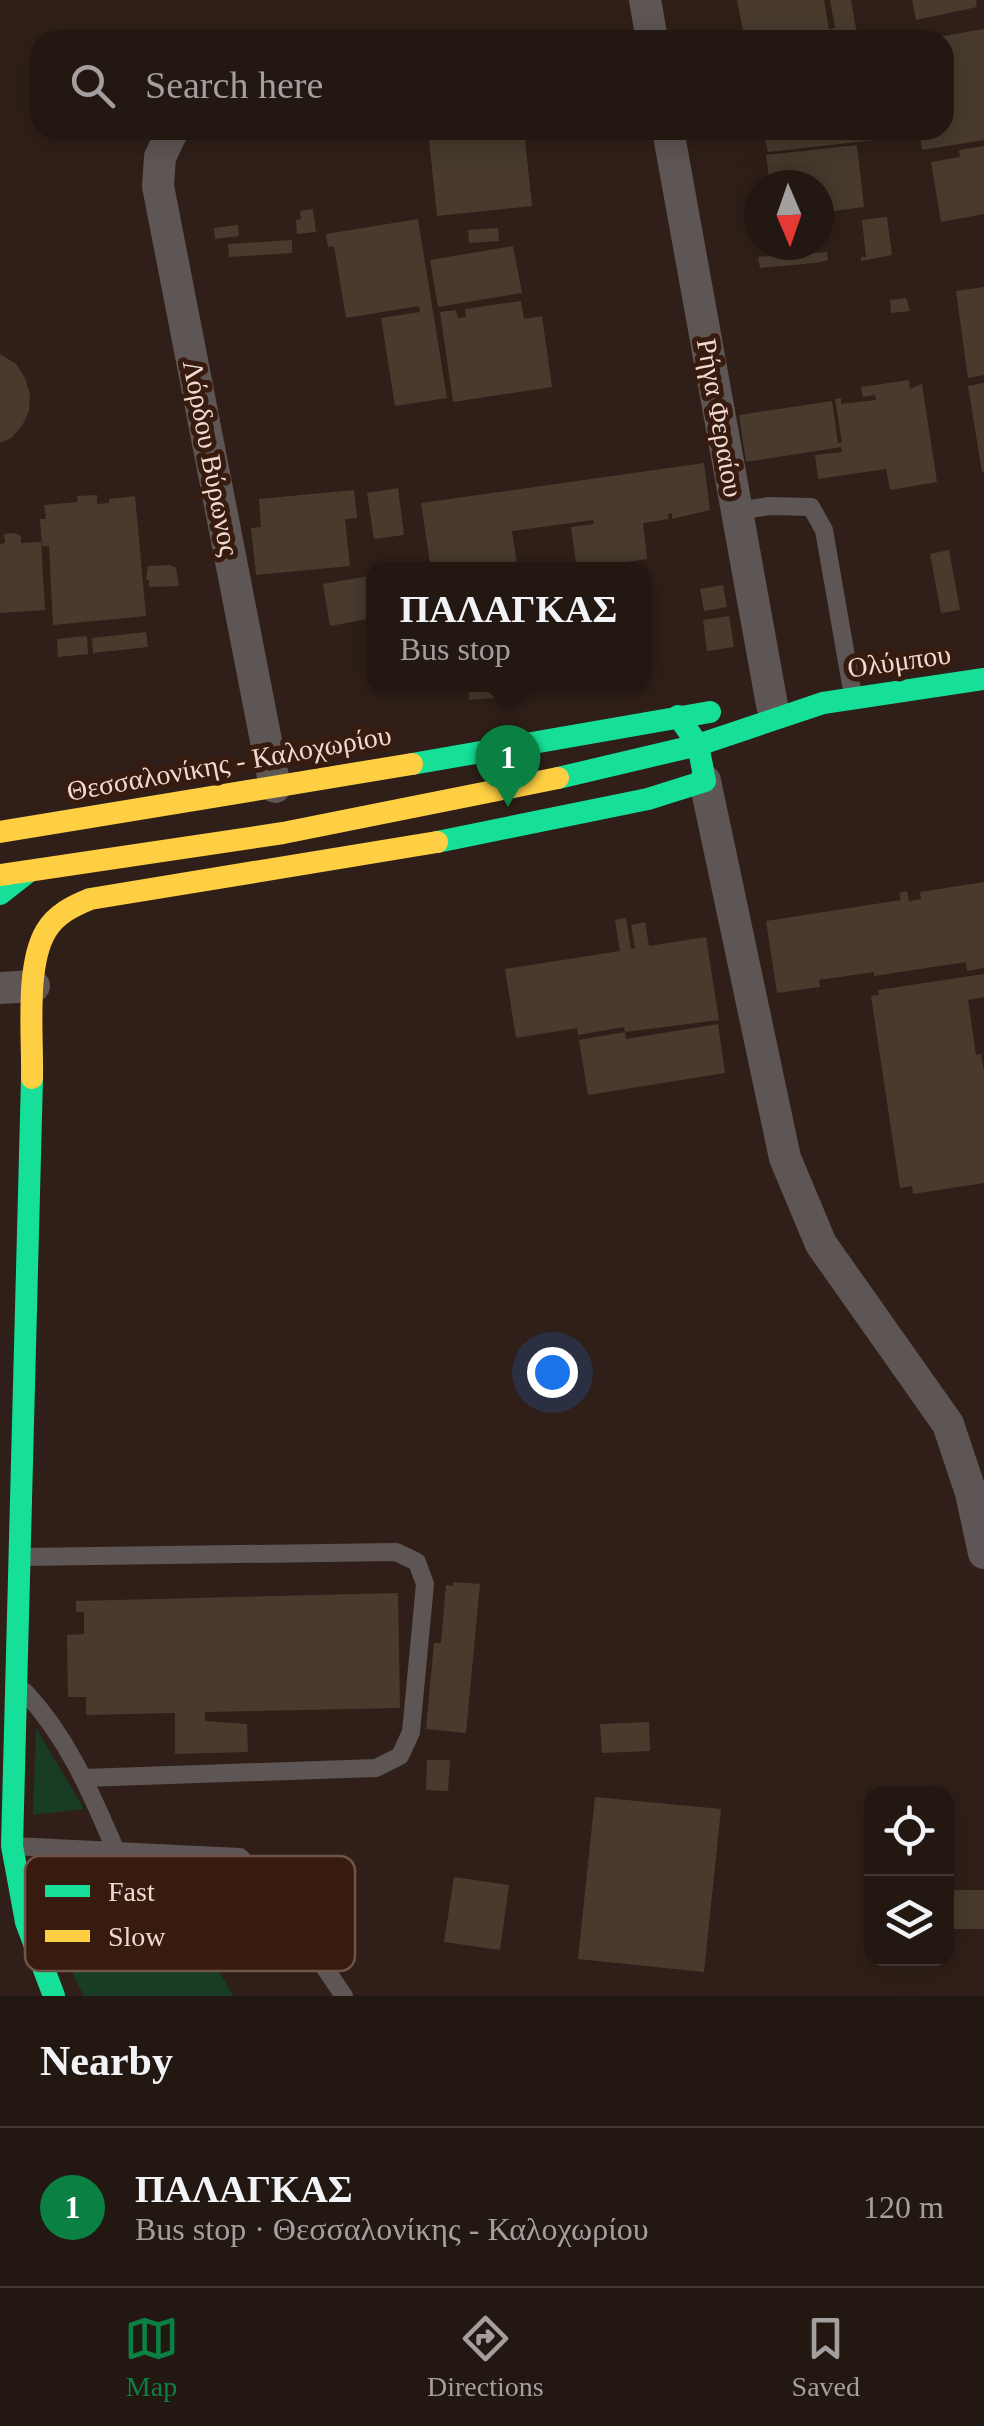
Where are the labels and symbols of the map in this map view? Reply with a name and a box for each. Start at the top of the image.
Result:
north arrow [744,170,834,260]
street label: Ρήγα Φεραίου [691,336,749,500]
street label: Λόρδου Βύρωνος [177,357,245,559]
street label: Ολύμπου [845,638,953,684]
street label: Θεσσαλονίκης - Καλοχωρίου [64,719,394,807]
pin: 1 [476,724,540,807]
your location [527,1347,578,1398]
legend [25,1856,355,1971]
text: Fast [108,1876,155,1907]
text: Slow [108,1921,166,1952]

